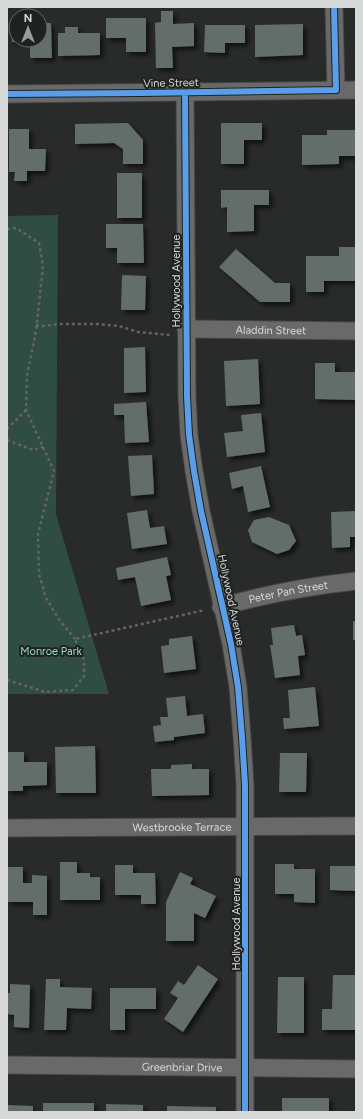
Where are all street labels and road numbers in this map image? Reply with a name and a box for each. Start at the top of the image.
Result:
street label: Vine Street [143,76,199,90]
street label: Hollywood Avenue [170,235,183,327]
street label: Aladdin Street [236,323,306,337]
street label: Hollywood Avenue [215,553,247,647]
street label: Peter Pan Street [247,578,329,606]
street label: Westbrooke Terrace [133,820,231,834]
street label: Hollywood Avenue [230,878,243,970]
street label: Greenbriar Drive [142,1060,222,1074]

